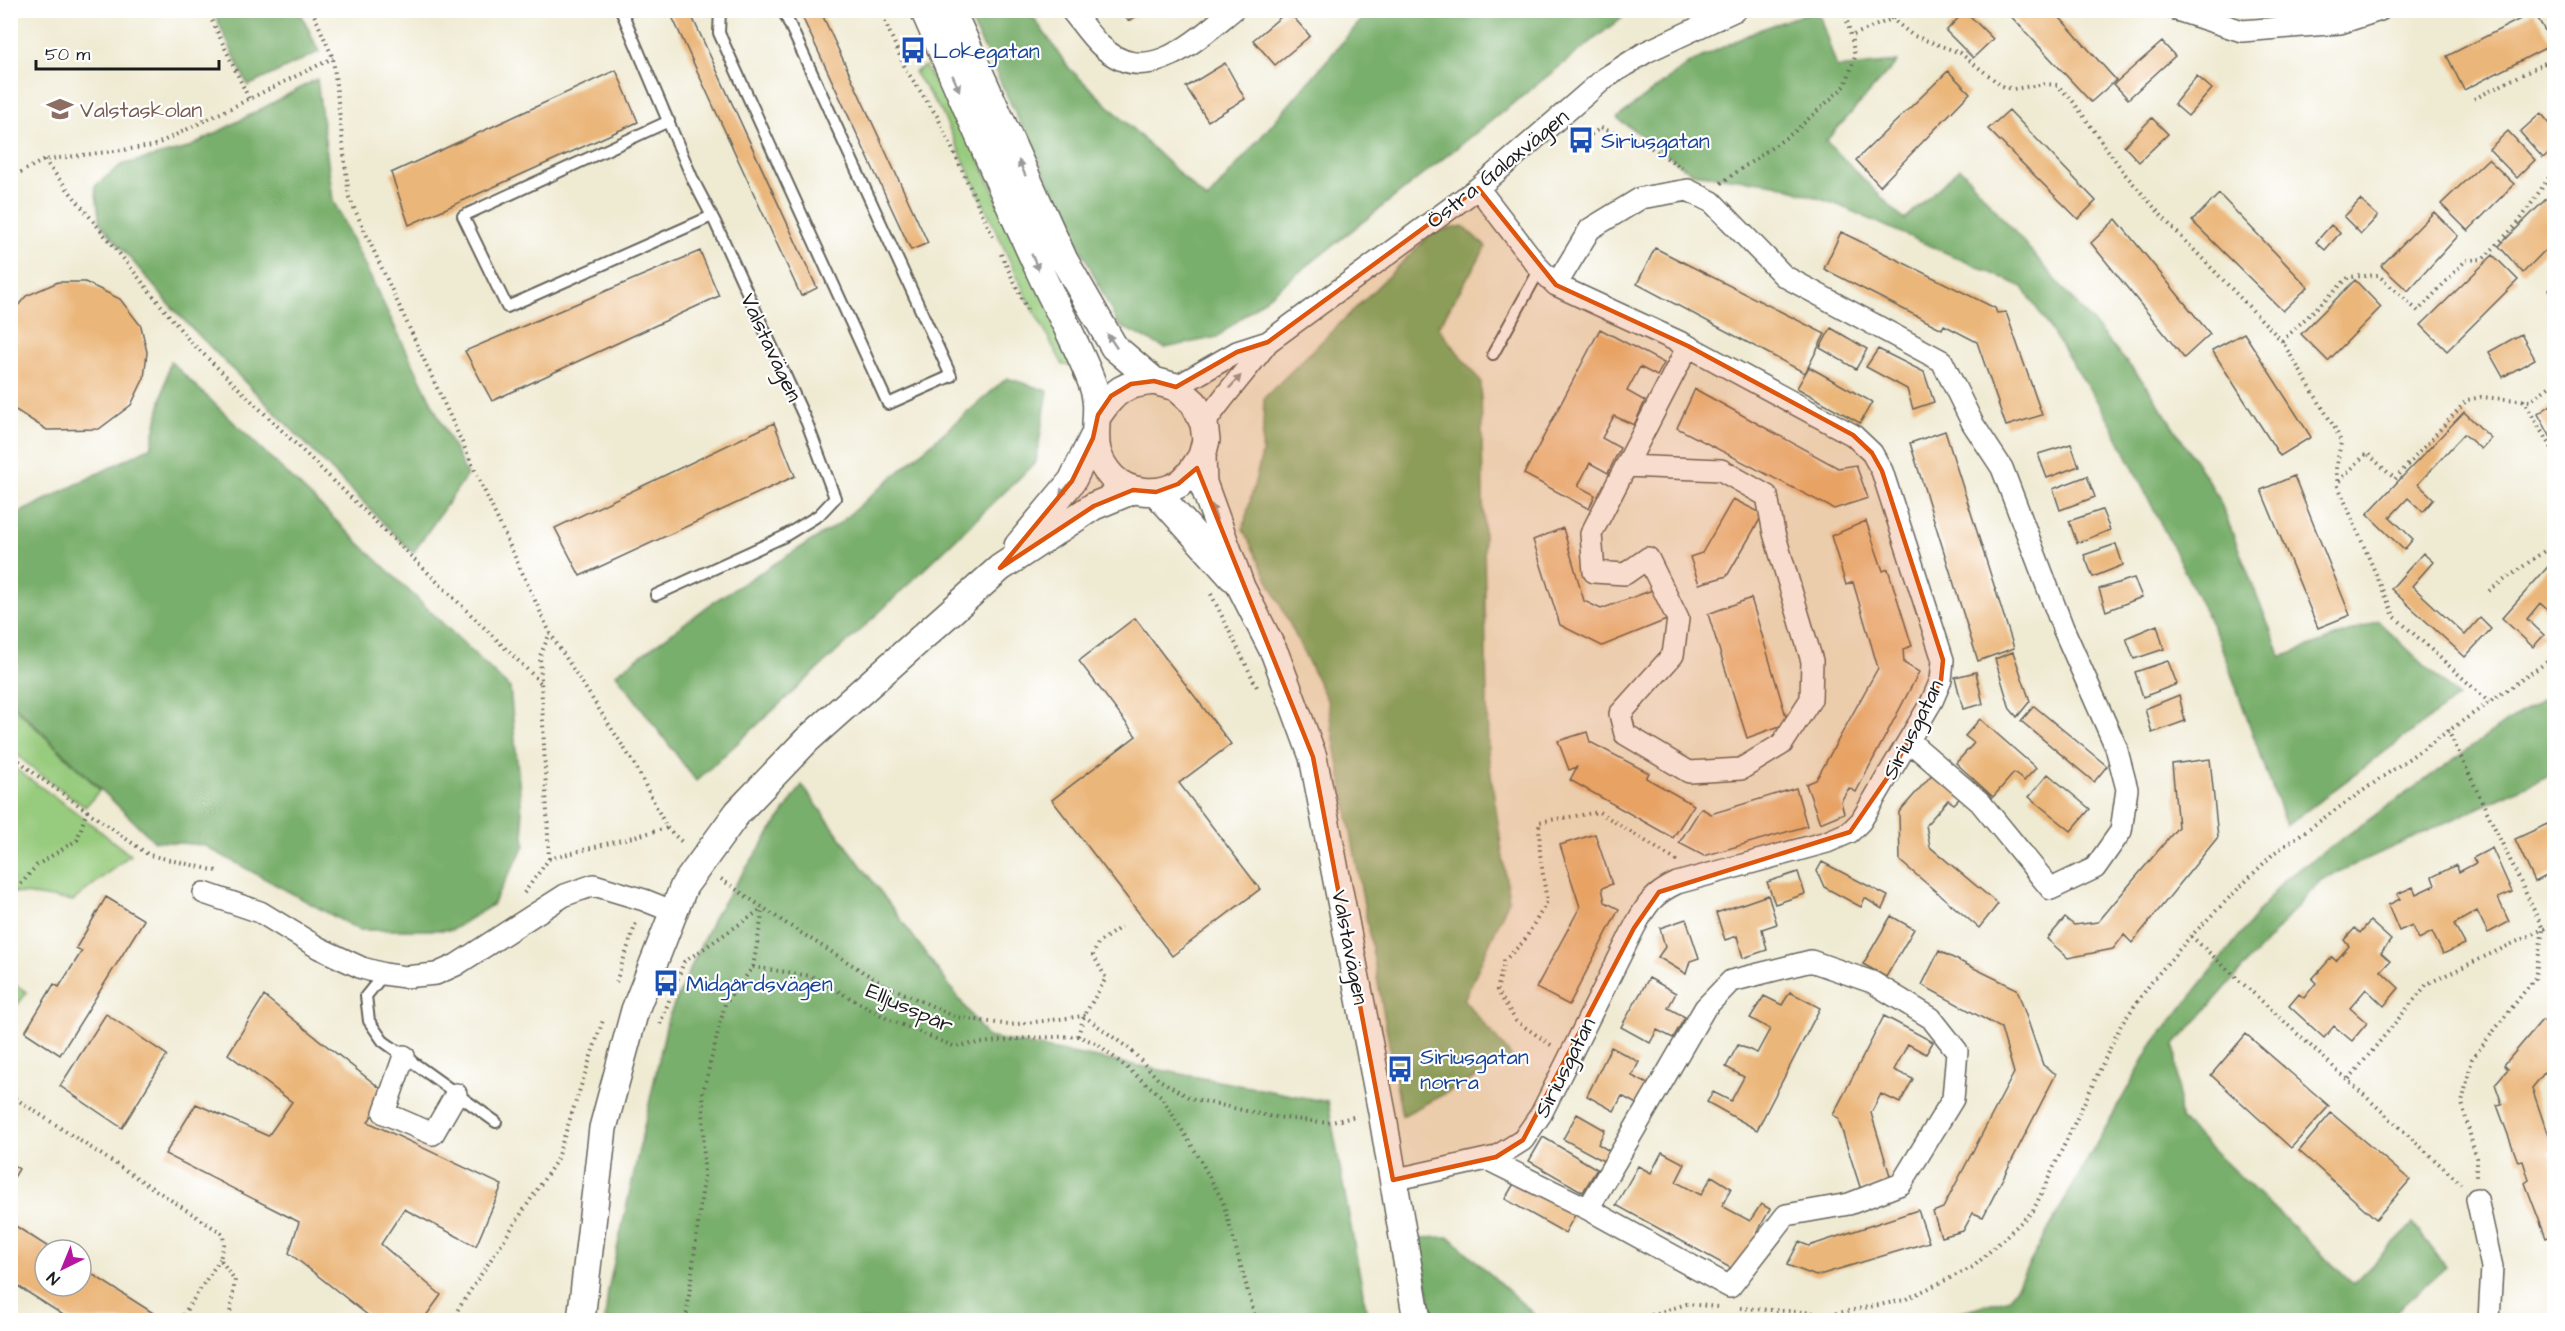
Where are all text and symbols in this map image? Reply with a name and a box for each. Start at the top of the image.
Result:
scale bar [36,33,219,71]
bus stop icon: Lokegatan [898,35,928,65]
place label: Lokegatan [933,36,1040,68]
text: 50 m [45,42,90,67]
one-way arrow [952,75,961,92]
school or university icon: Valstaskolan [45,94,75,124]
place label: Valstaskolan [80,95,202,126]
street label: Östra Galaxvägen [1420,102,1576,237]
bus stop icon: Siriusgatan [1566,125,1596,155]
place label: Siriusgatan [1601,126,1710,158]
one-way arrow [1018,159,1027,176]
one-way arrow [1030,253,1040,271]
street label: Valstavägen [731,288,809,407]
one-way arrow [1106,332,1117,349]
one-way arrow [1228,375,1241,390]
one-way arrow [1059,481,1072,497]
one-way arrow [1208,503,1218,521]
street label: Siriusgatan [1875,674,1953,786]
street label: Valstavägen [1322,887,1376,1008]
bus stop icon: Midgårdsvägen [651,968,681,998]
place label: Midgårdsvägen [686,969,833,1001]
street label: Elljusspår [861,975,958,1041]
street label: Siriusgatan [1527,1012,1605,1124]
place label: Siriusgatan norra [1420,1042,1529,1098]
bus stop icon: Siriusgatan norra [1385,1054,1415,1084]
north arrow [33,1238,93,1298]
text: N [42,1267,65,1290]

